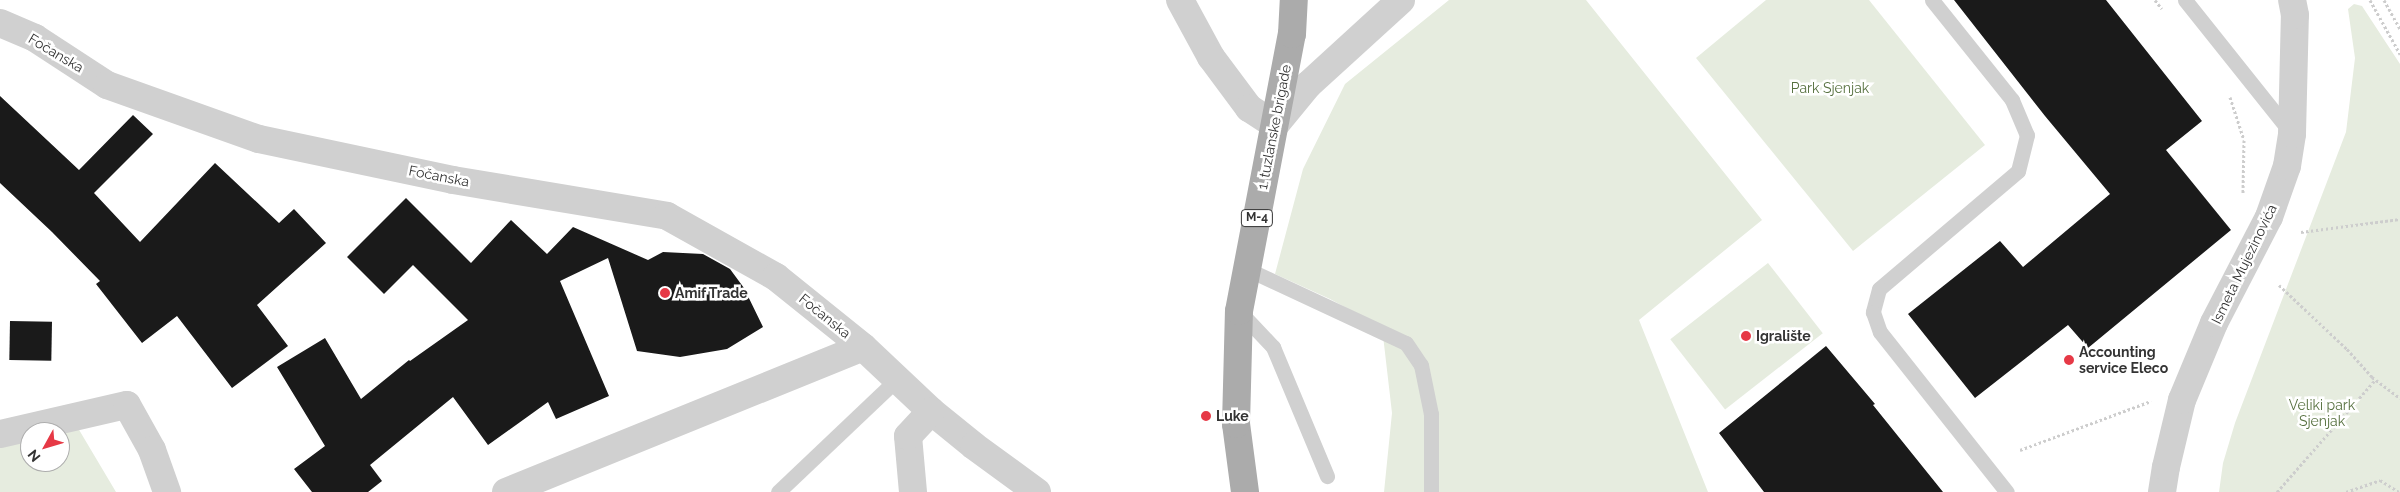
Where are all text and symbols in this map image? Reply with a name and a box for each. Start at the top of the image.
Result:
street label: Fočanska [25,30,87,76]
street label: 1. tuzlanske brigade [1254,63,1294,191]
park label: Park Sjenjak [1791,80,1869,96]
street label: Fočanska [407,162,471,190]
street label: Ismeta Mujezinovića [2208,201,2280,327]
road number: M-4 [1241,208,1273,228]
place label: Amif Trade [675,285,748,301]
marker: Amif Trade [659,287,671,299]
street label: Fočanska [796,290,854,342]
place label: Igralište [1756,328,1811,344]
marker: Igralište [1740,330,1752,342]
place label: Accounting service Eleco [2079,344,2168,377]
marker: Accounting service Eleco [2063,354,2075,366]
park label: Veliki park Sjenjak [2289,397,2355,430]
place label: Luke [1216,408,1249,424]
marker: Luke [1200,410,1212,422]
north arrow [20,422,70,472]
text: N [25,447,44,465]

